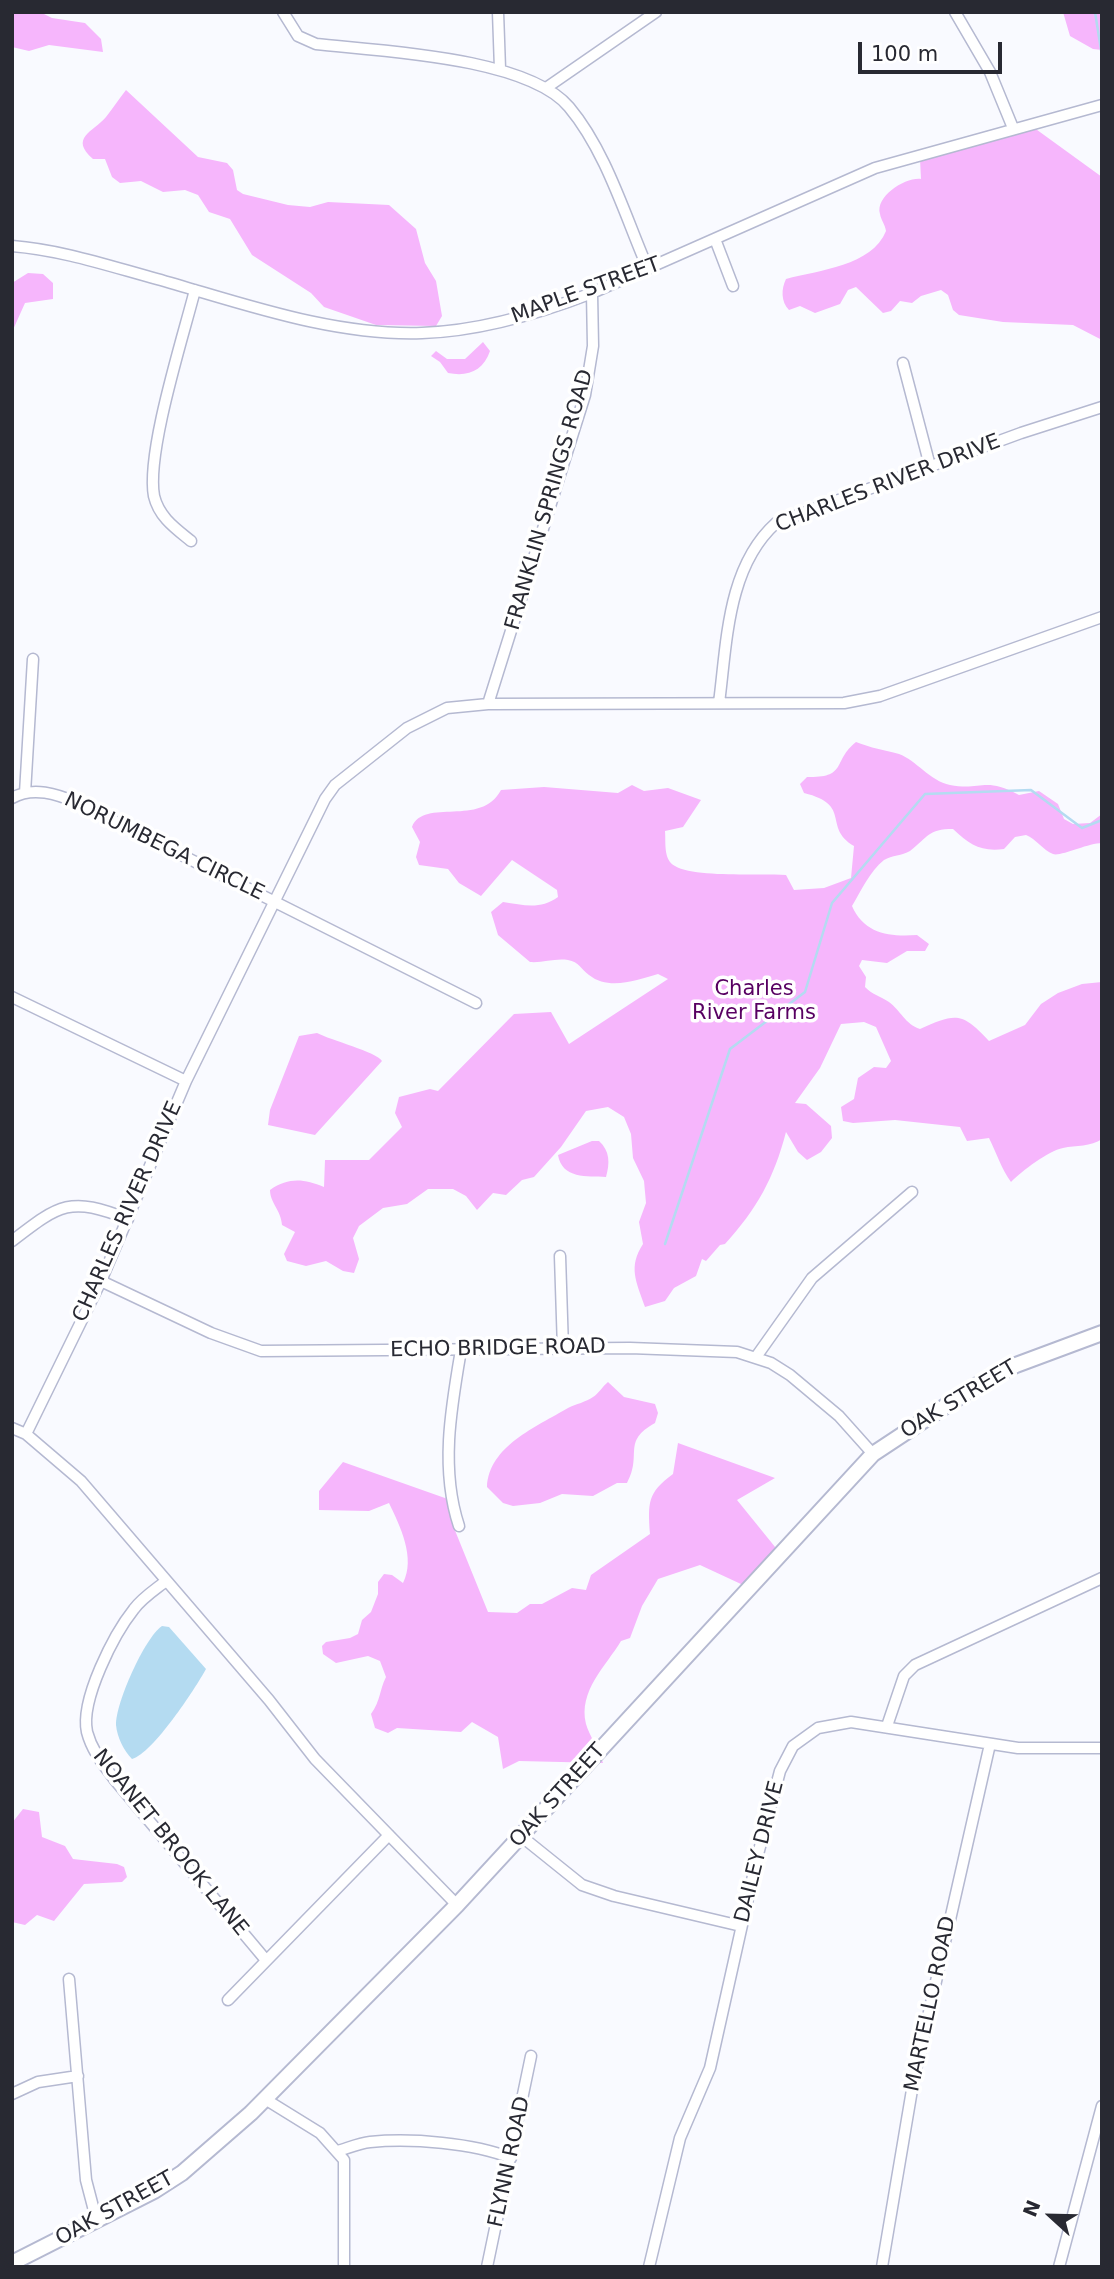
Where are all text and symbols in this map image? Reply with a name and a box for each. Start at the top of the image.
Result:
scale bar [862,28,1006,72]
text: 100 m [871,42,938,66]
street label: MAPLE STREET [508,252,664,330]
street label: FRANKLIN SPRINGS ROAD [501,367,599,633]
street label: CHARLES RIVER DRIVE [772,429,1004,539]
street label: NORUMBEGA CIRCLE [60,788,268,906]
park label: Charles River Farms [692,977,816,1027]
street label: CHARLES RIVER DRIVE [68,1098,188,1326]
street label: ECHO BRIDGE ROAD [390,1335,606,1363]
street label: OAK STREET [896,1355,1022,1445]
street label: OAK STREET [505,1739,611,1853]
street label: NOANET BROOK LANE [87,1745,253,1941]
street label: DAILEY DRIVE [730,1778,790,1926]
street label: MARTELLO ROAD [900,1914,962,2094]
street label: FLYNN ROAD [484,2094,536,2230]
street label: OAK STREET [52,2166,178,2252]
north arrow [1016,2181,1086,2251]
text: N [1018,2197,1045,2220]

